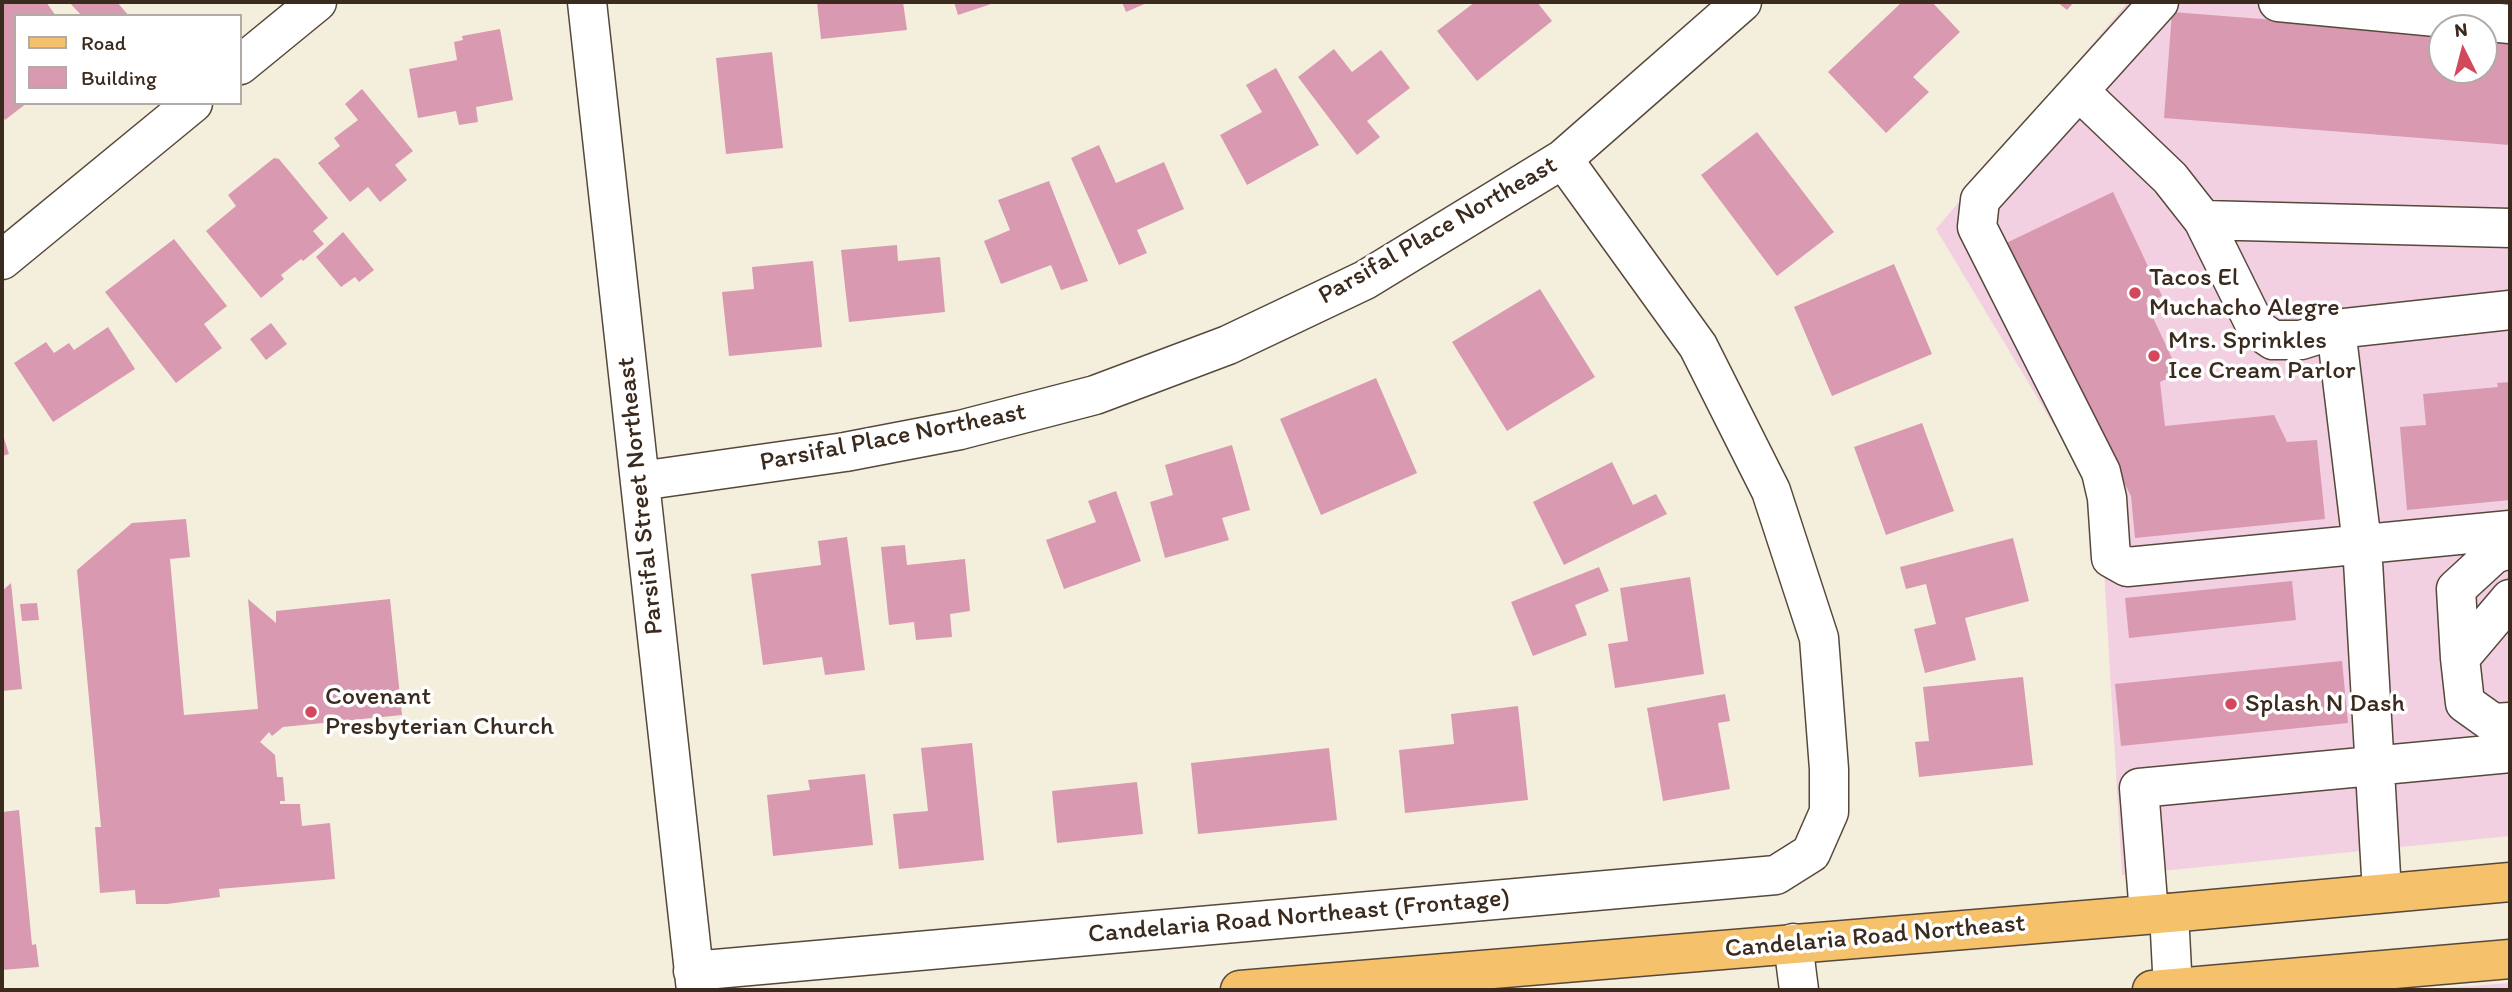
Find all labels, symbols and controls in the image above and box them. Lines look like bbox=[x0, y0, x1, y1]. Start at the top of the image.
legend bbox=[14, 14, 242, 105]
north arrow bbox=[2428, 14, 2498, 84]
text: N bbox=[2453, 18, 2469, 42]
text: Road bbox=[81, 30, 126, 55]
text: Building bbox=[81, 65, 157, 90]
street label: Parsifal Place Northeast bbox=[1313, 150, 1563, 312]
place label: Tacos El Muchacho Alegre bbox=[2149, 262, 2340, 324]
marker: Tacos El Muchacho Alegre bbox=[2127, 285, 2143, 301]
place label: Mrs. Sprinkles Ice Cream Parlor bbox=[2168, 325, 2356, 386]
marker: Mrs. Sprinkles Ice Cream Parlor bbox=[2146, 348, 2162, 364]
street label: Parsifal Street Northeast bbox=[611, 356, 671, 636]
street label: Parsifal Place Northeast bbox=[757, 397, 1029, 479]
place label: Covenant Presbyterian Church bbox=[325, 681, 554, 742]
place label: Splash N Dash bbox=[2245, 688, 2405, 720]
marker: Splash N Dash bbox=[2223, 696, 2239, 712]
marker: Covenant Presbyterian Church bbox=[303, 704, 319, 720]
street label: Candelaria Road Northeast (Frontage) bbox=[1087, 883, 1511, 951]
street label: Candelaria Road Northeast bbox=[1724, 908, 2026, 966]

